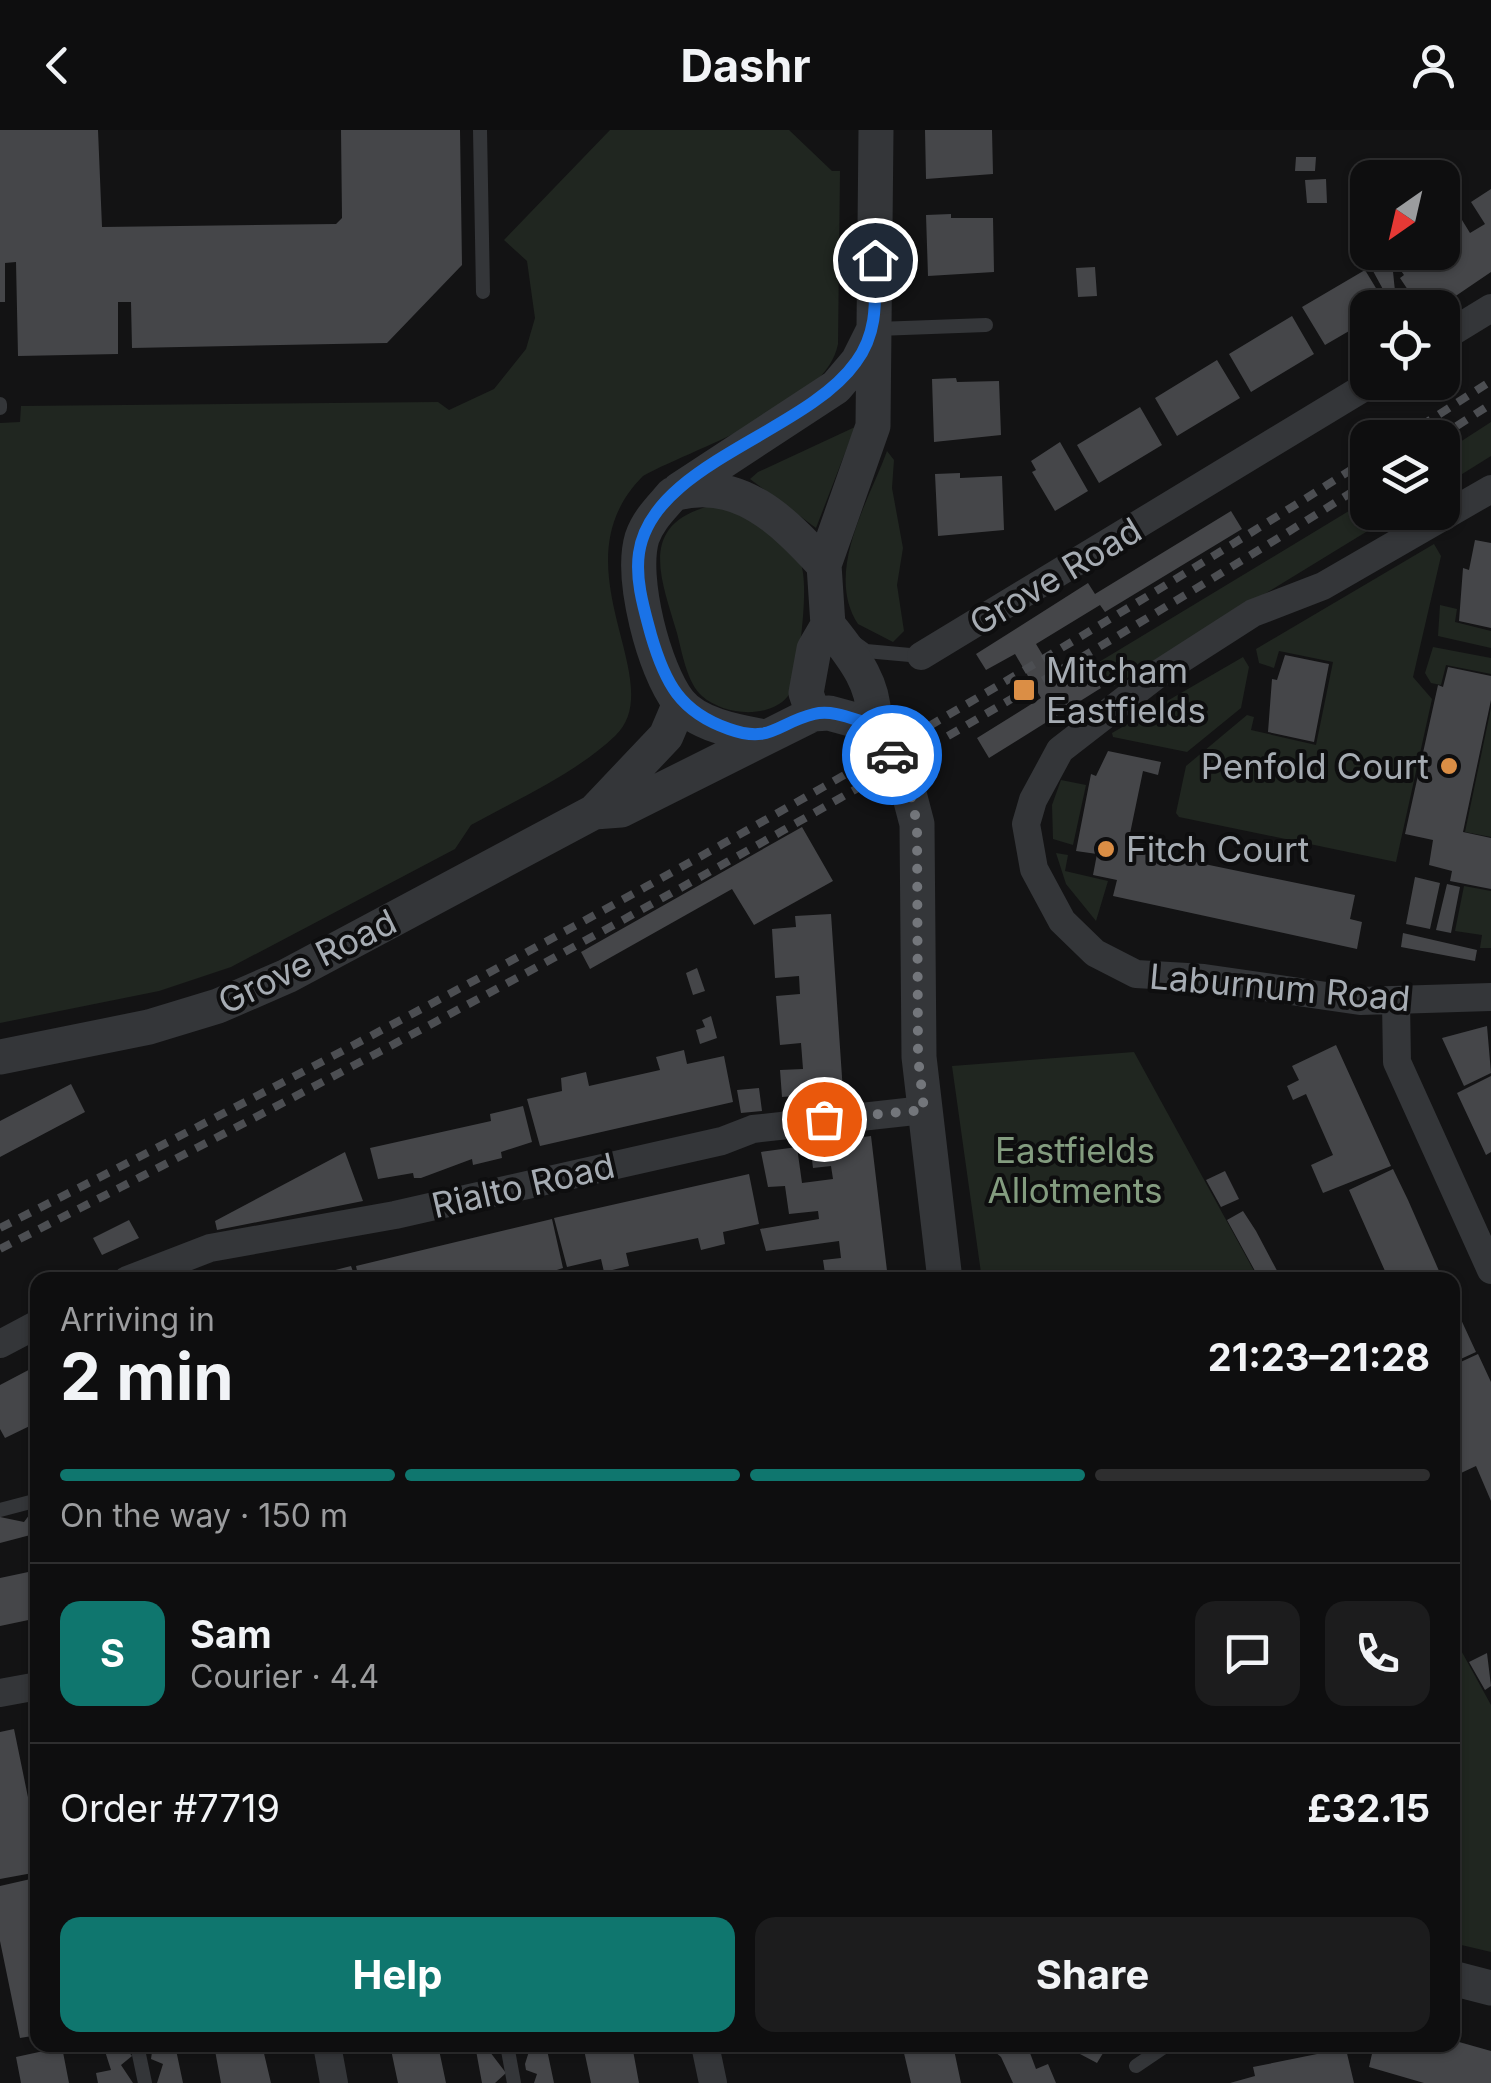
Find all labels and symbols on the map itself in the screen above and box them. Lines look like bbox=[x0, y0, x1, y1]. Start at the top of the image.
north arrow bbox=[1350, 160, 1460, 270]
pin bbox=[833, 218, 918, 303]
street label: Grove Road bbox=[962, 508, 1148, 644]
place label: Mitcham Eastfields bbox=[1046, 649, 1206, 731]
marker: Mitcham Eastfields bbox=[1011, 677, 1037, 703]
courier bbox=[842, 705, 942, 805]
place label: Penfold Court bbox=[1201, 745, 1429, 787]
marker: Penfold Court bbox=[1438, 755, 1460, 777]
place label: Fitch Court bbox=[1126, 828, 1309, 870]
marker: Fitch Court bbox=[1095, 838, 1117, 860]
street label: Grove Road bbox=[211, 900, 403, 1022]
street label: Laburnum Road bbox=[1148, 955, 1412, 1019]
pin bbox=[782, 1077, 867, 1162]
park label: Eastfields Allotments bbox=[988, 1129, 1162, 1211]
street label: Rialto Road bbox=[428, 1144, 618, 1226]

